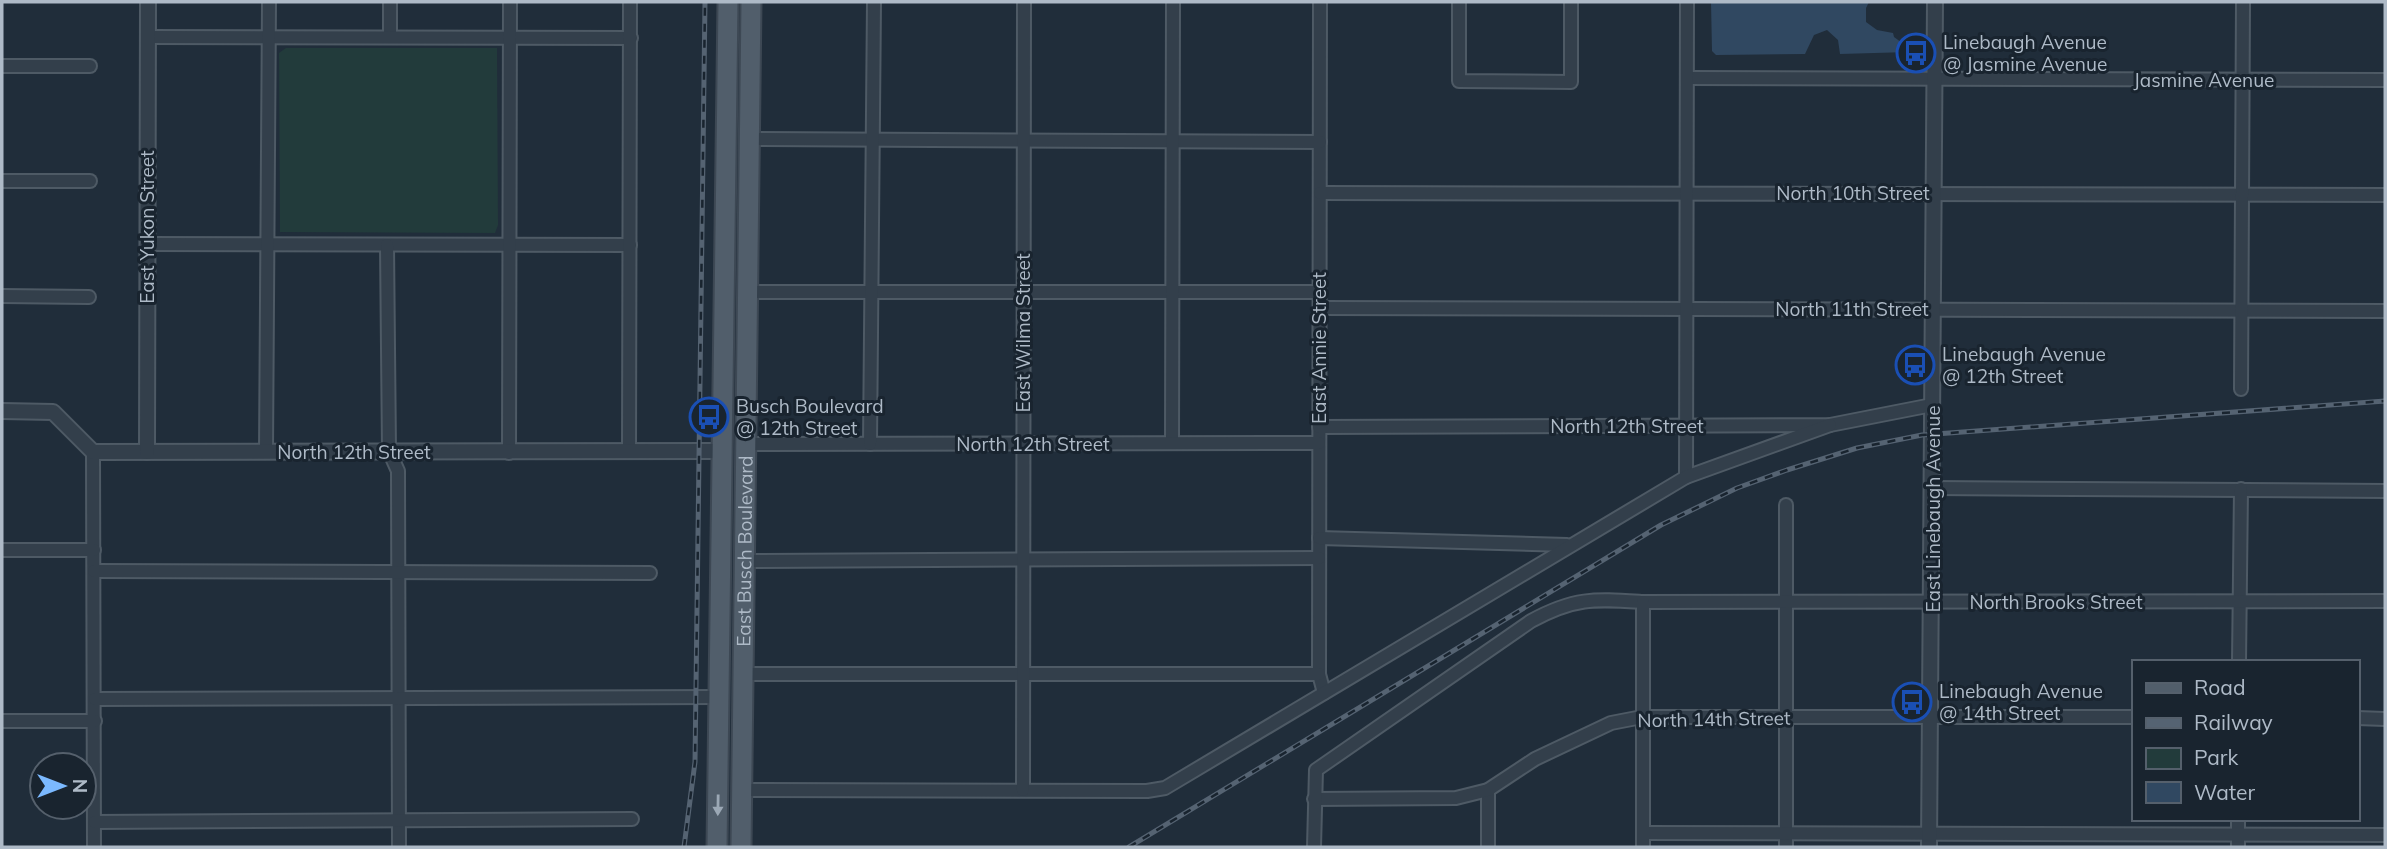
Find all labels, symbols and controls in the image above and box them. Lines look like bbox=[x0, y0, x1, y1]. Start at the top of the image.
place label: Linebaugh Avenue @ Jasmine Avenue bbox=[1943, 30, 2107, 76]
bus stop icon: Linebaugh Avenue @ Jasmine Avenue bbox=[1895, 32, 1937, 74]
street label: Jasmine Avenue bbox=[2134, 68, 2274, 92]
street label: East Yukon Street bbox=[135, 150, 159, 304]
street label: North 10th Street bbox=[1776, 181, 1930, 205]
street label: East Wilma Street bbox=[1011, 253, 1035, 413]
street label: East Annie Street bbox=[1307, 272, 1331, 424]
street label: North 11th Street bbox=[1775, 297, 1929, 321]
place label: Linebaugh Avenue @ 12th Street bbox=[1942, 342, 2106, 388]
bus stop icon: Linebaugh Avenue @ 12th Street bbox=[1894, 344, 1936, 386]
place label: Busch Boulevard @ 12th Street bbox=[736, 394, 884, 440]
bus stop icon: Busch Boulevard @ 12th Street bbox=[688, 396, 730, 438]
street label: East Linebaugh Avenue bbox=[1921, 405, 1945, 613]
street label: North 12th Street bbox=[1550, 414, 1704, 438]
street label: North 12th Street bbox=[956, 432, 1110, 456]
street label: North 12th Street bbox=[277, 440, 431, 464]
street label: East Busch Boulevard bbox=[731, 455, 758, 647]
street label: North Brooks Street bbox=[1969, 590, 2143, 614]
legend bbox=[2132, 660, 2359, 821]
text: Road bbox=[2194, 674, 2245, 700]
place label: Linebaugh Avenue @ 14th Street bbox=[1939, 679, 2103, 725]
bus stop icon: Linebaugh Avenue @ 14th Street bbox=[1891, 681, 1933, 723]
street label: North 14th Street bbox=[1637, 706, 1791, 732]
text: Railway bbox=[2194, 709, 2273, 735]
text: Park bbox=[2194, 744, 2238, 770]
north arrow bbox=[28, 751, 98, 821]
text: N bbox=[68, 779, 92, 793]
text: Water bbox=[2194, 779, 2255, 805]
one-way arrow bbox=[712, 794, 724, 816]

